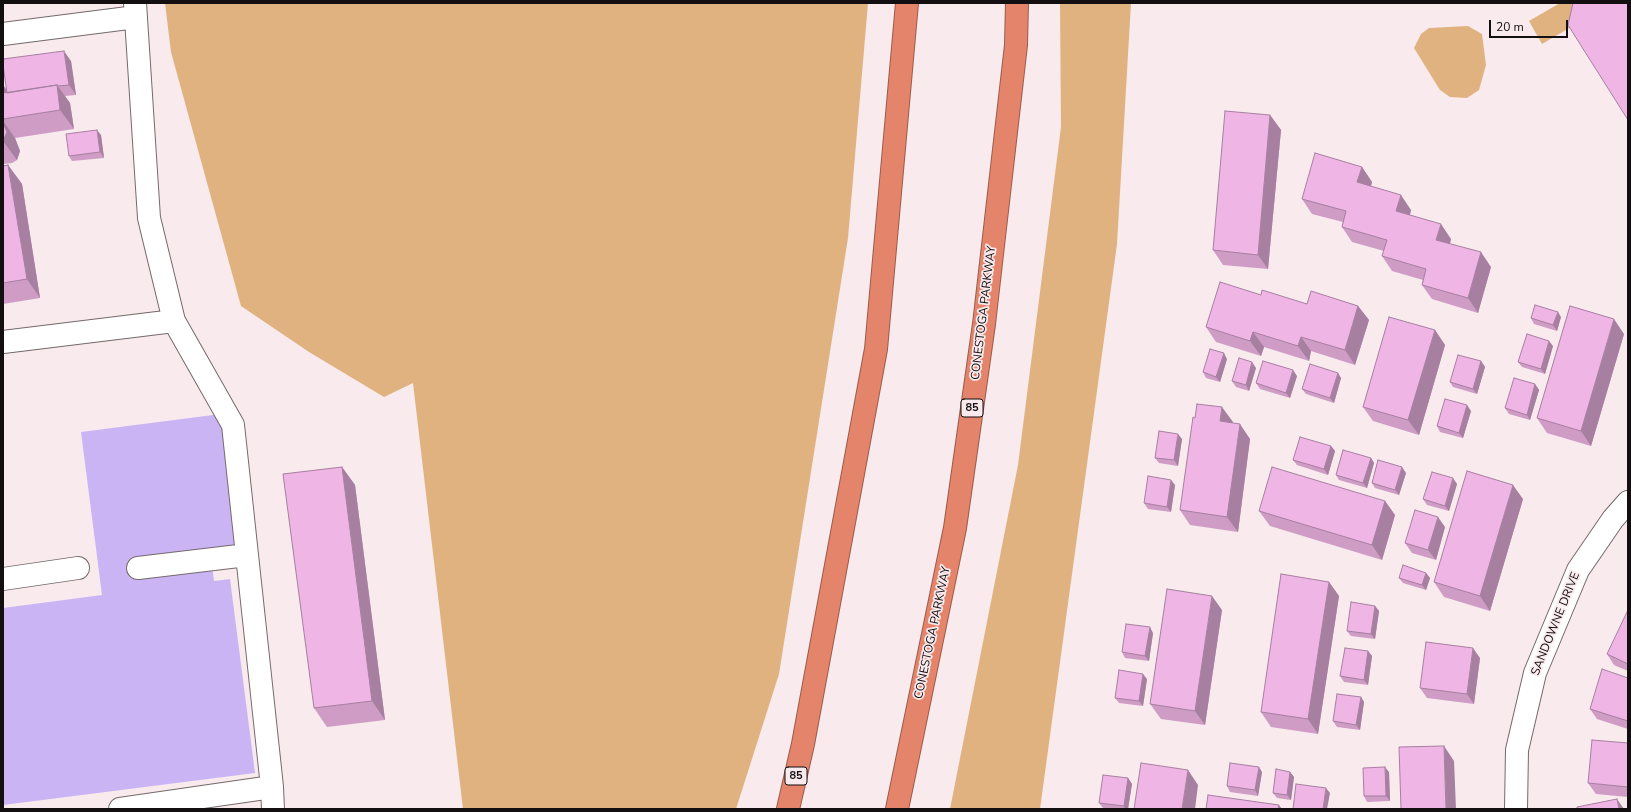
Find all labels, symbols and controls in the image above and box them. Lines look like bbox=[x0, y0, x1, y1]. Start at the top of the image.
scale bar bbox=[1491, 12, 1570, 38]
text: 20 m bbox=[1496, 19, 1524, 35]
street label: CONESTOGA PARKWAY bbox=[969, 245, 999, 381]
road number: 85 bbox=[961, 399, 983, 417]
street label: CONESTOGA PARKWAY bbox=[912, 566, 954, 700]
street label: SANDOWNE DRIVE bbox=[1529, 570, 1583, 678]
road number: 85 bbox=[785, 767, 807, 785]

